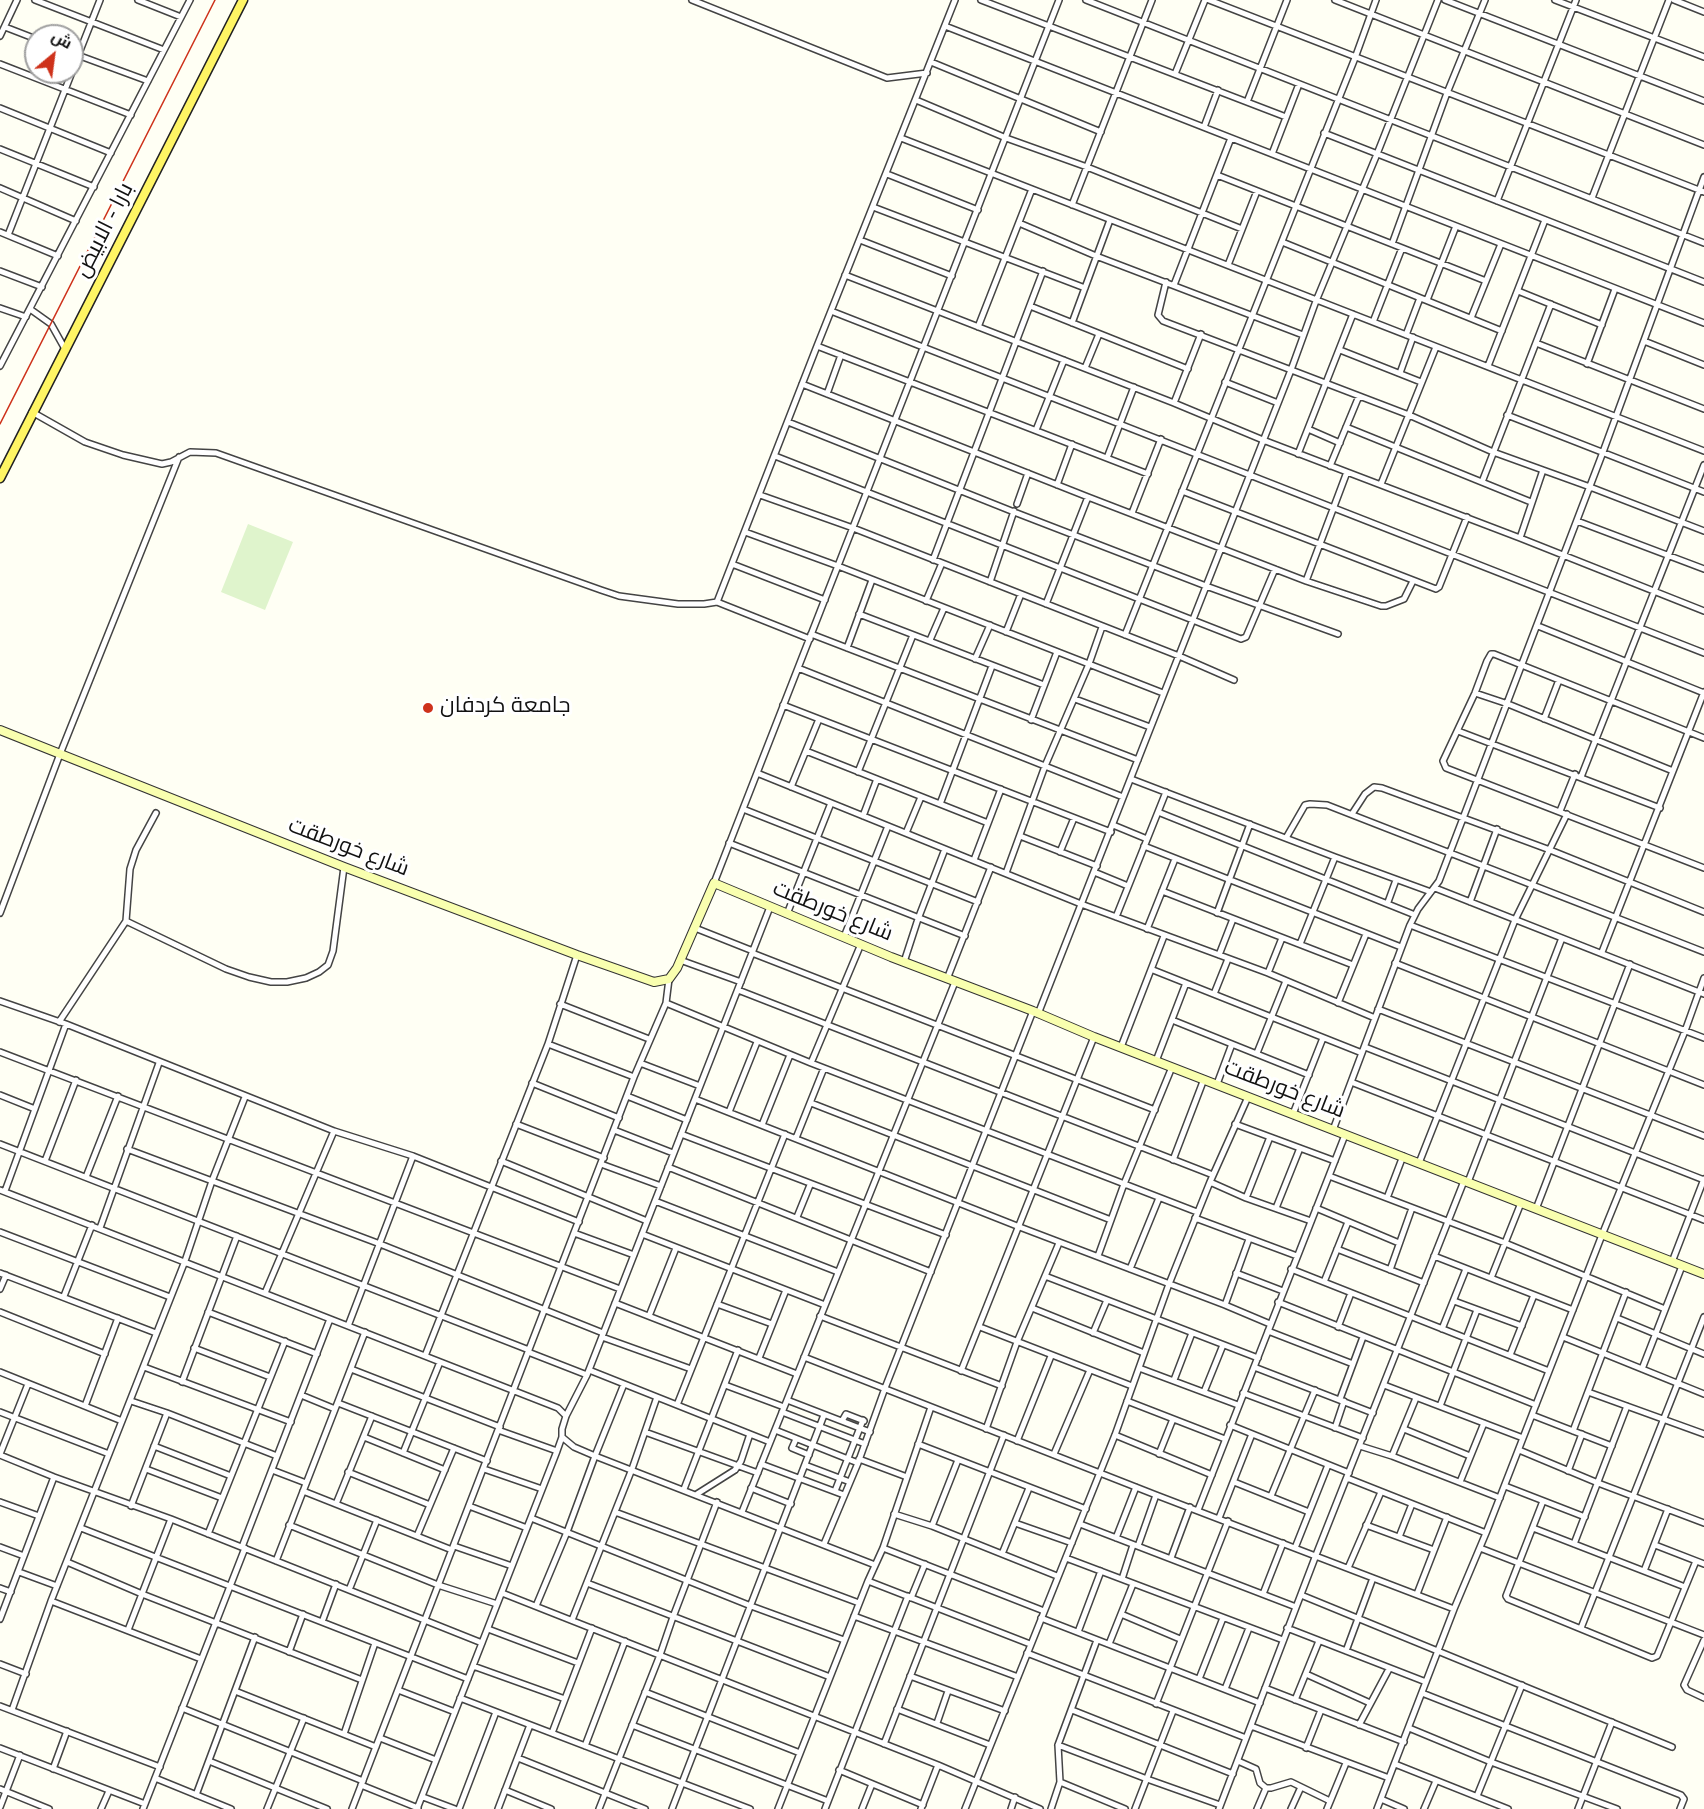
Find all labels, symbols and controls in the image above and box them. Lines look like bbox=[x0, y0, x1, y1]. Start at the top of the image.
north arrow bbox=[24, 24, 84, 84]
text: ش bbox=[47, 25, 77, 55]
street label: بارا - الابيض bbox=[71, 179, 141, 283]
place label: جامعة كردفان bbox=[440, 695, 571, 721]
marker: جامعة كردفان bbox=[421, 701, 435, 715]
street label: شارع خورطقت bbox=[284, 814, 412, 884]
street label: شارع خورطقت bbox=[768, 877, 896, 949]
street label: شارع خورطقت bbox=[1220, 1056, 1348, 1126]

